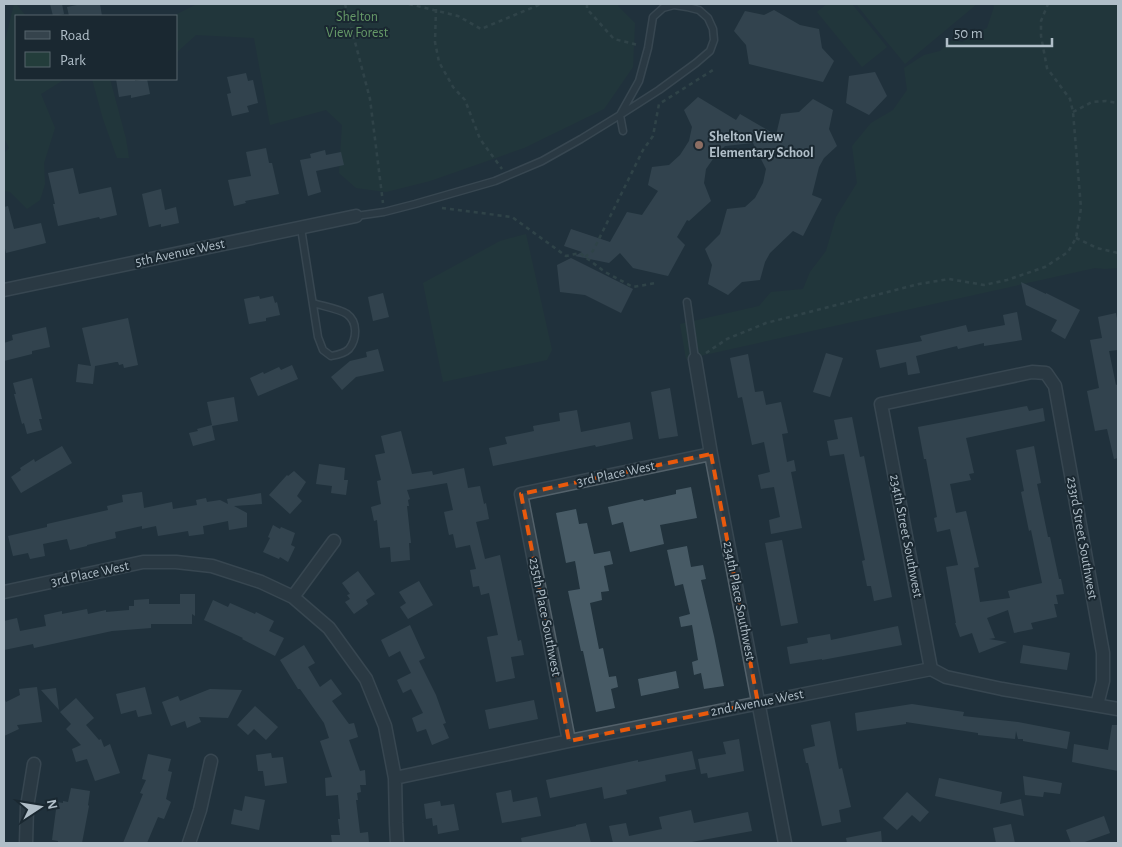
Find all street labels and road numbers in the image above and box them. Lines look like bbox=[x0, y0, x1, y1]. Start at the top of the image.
street label: 5th Avenue West bbox=[134, 237, 226, 269]
street label: 3rd Place West bbox=[576, 459, 657, 489]
street label: 234th Street Southwest bbox=[887, 473, 925, 599]
street label: 233rd Street Southwest bbox=[1064, 476, 1100, 601]
street label: 234th Place Southwest bbox=[721, 540, 758, 662]
street label: 235th Place Southwest bbox=[527, 556, 563, 678]
street label: 3rd Place West bbox=[50, 559, 131, 589]
street label: 2nd Avenue West bbox=[709, 687, 805, 719]

